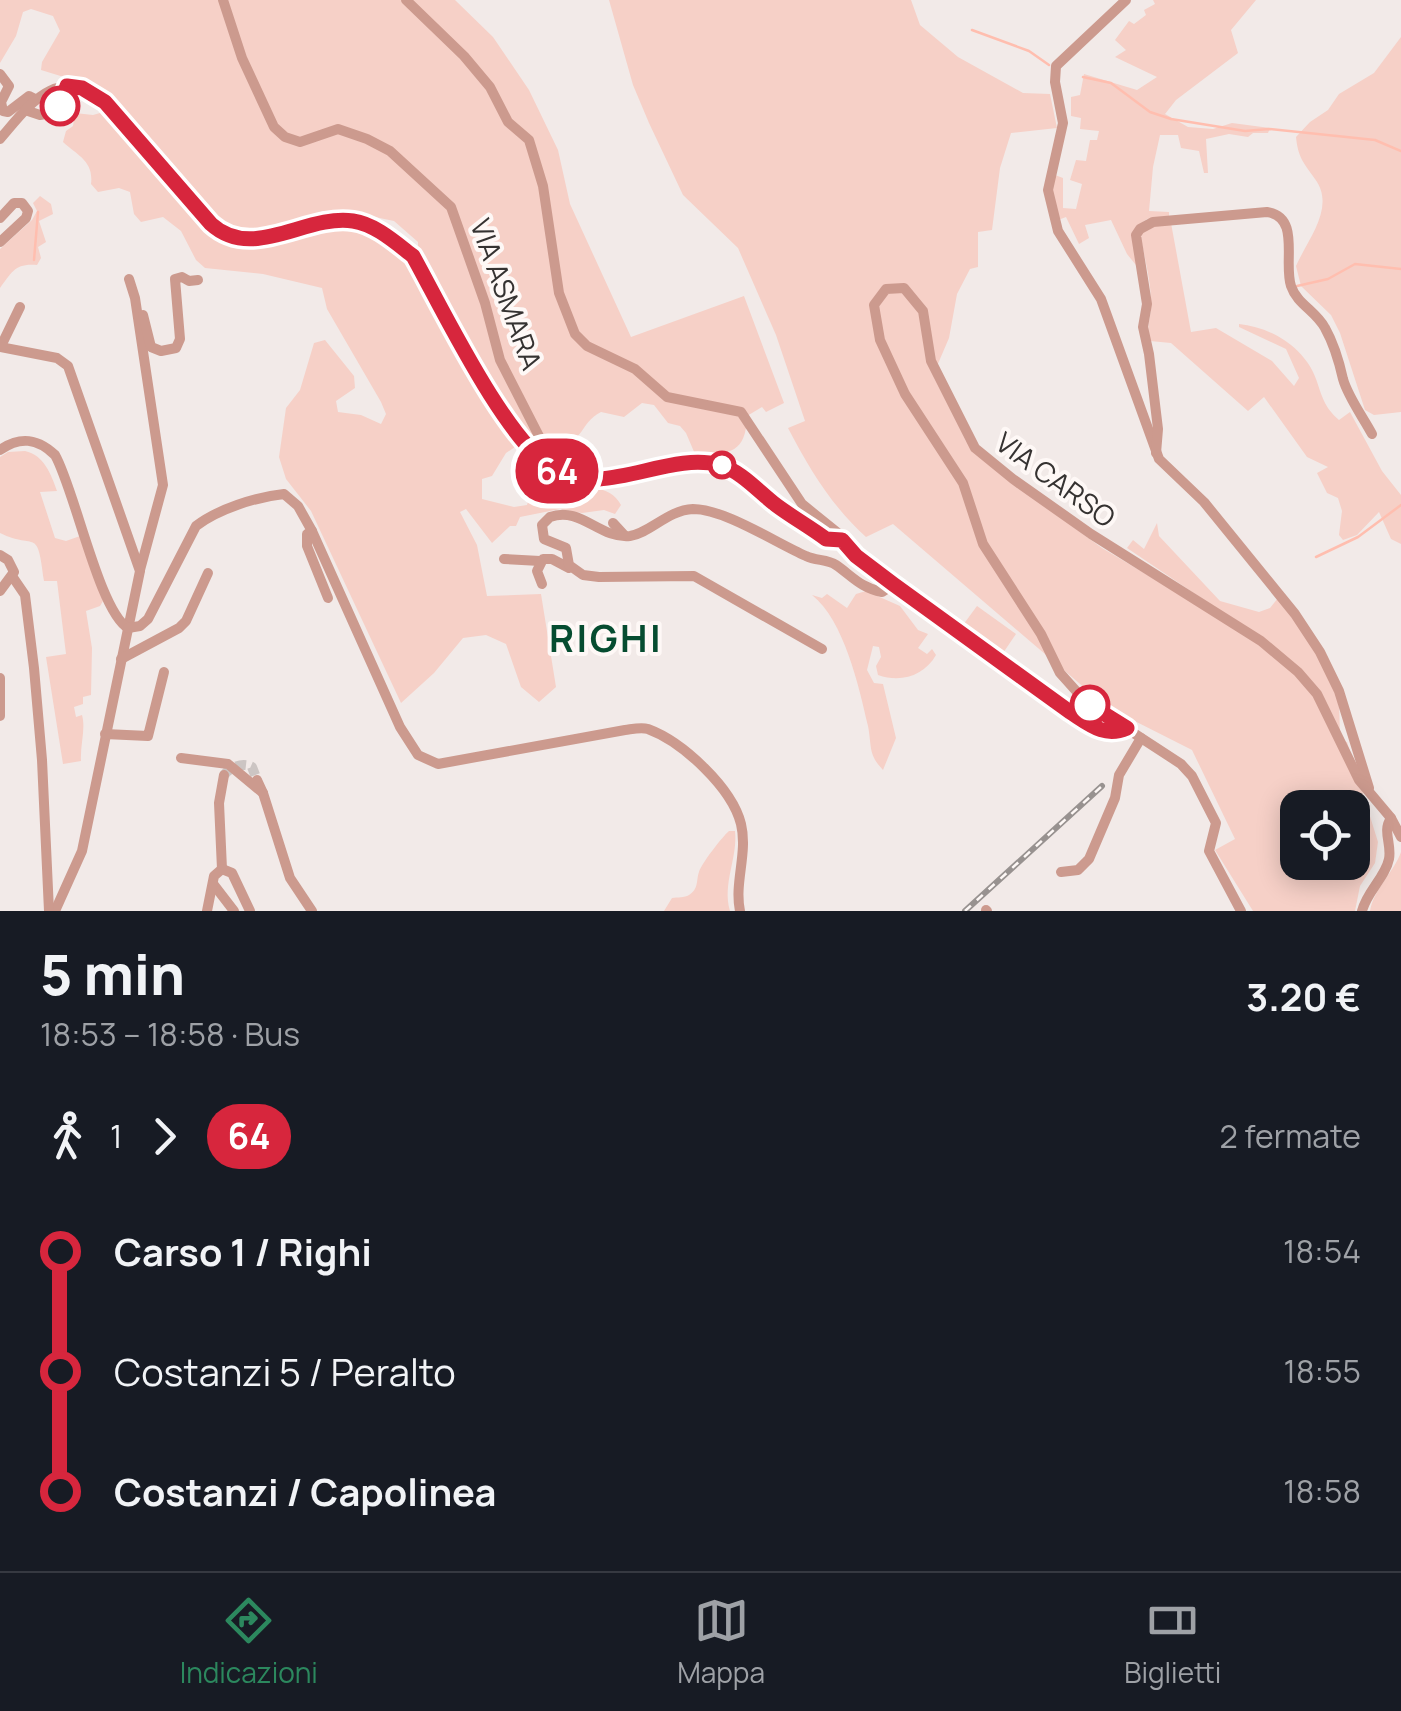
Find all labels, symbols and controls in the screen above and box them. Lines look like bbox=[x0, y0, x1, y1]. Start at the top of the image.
unlabelled marker bbox=[41, 87, 79, 125]
street label: VIA ASMARA bbox=[462, 213, 552, 375]
street label: VIA CARSO bbox=[989, 423, 1123, 535]
line badge: 64 bbox=[512, 438, 602, 504]
text: 64 bbox=[535, 447, 579, 495]
unlabelled marker bbox=[709, 452, 735, 478]
district label: RIGHI bbox=[549, 611, 663, 663]
unlabelled marker bbox=[1071, 686, 1109, 724]
map controls bbox=[1280, 790, 1370, 880]
button: locate bbox=[1280, 790, 1370, 880]
text: 5 min bbox=[40, 936, 185, 1012]
text: 3.20 € bbox=[1246, 970, 1361, 1022]
text: 18:53 – 18:58 · Bus bbox=[40, 1012, 300, 1056]
icon: walk bbox=[40, 1109, 95, 1164]
icon: forward bbox=[137, 1109, 192, 1164]
text: 64 bbox=[227, 1112, 271, 1160]
text: 1 bbox=[110, 1114, 122, 1158]
text: 2 fermate bbox=[1220, 1114, 1361, 1158]
text: Carso 1 / Righi bbox=[114, 1225, 372, 1277]
text: 18:54 bbox=[1283, 1229, 1361, 1273]
text: Costanzi 5 / Peralto bbox=[114, 1345, 456, 1397]
text: 18:55 bbox=[1283, 1349, 1361, 1393]
text: Costanzi / Capolinea bbox=[114, 1465, 496, 1517]
text: 18:58 bbox=[1283, 1469, 1361, 1513]
tab: Indicazioni bbox=[180, 1593, 318, 1691]
tab: Mappa bbox=[677, 1593, 765, 1691]
tab: Biglietti bbox=[1124, 1593, 1221, 1691]

